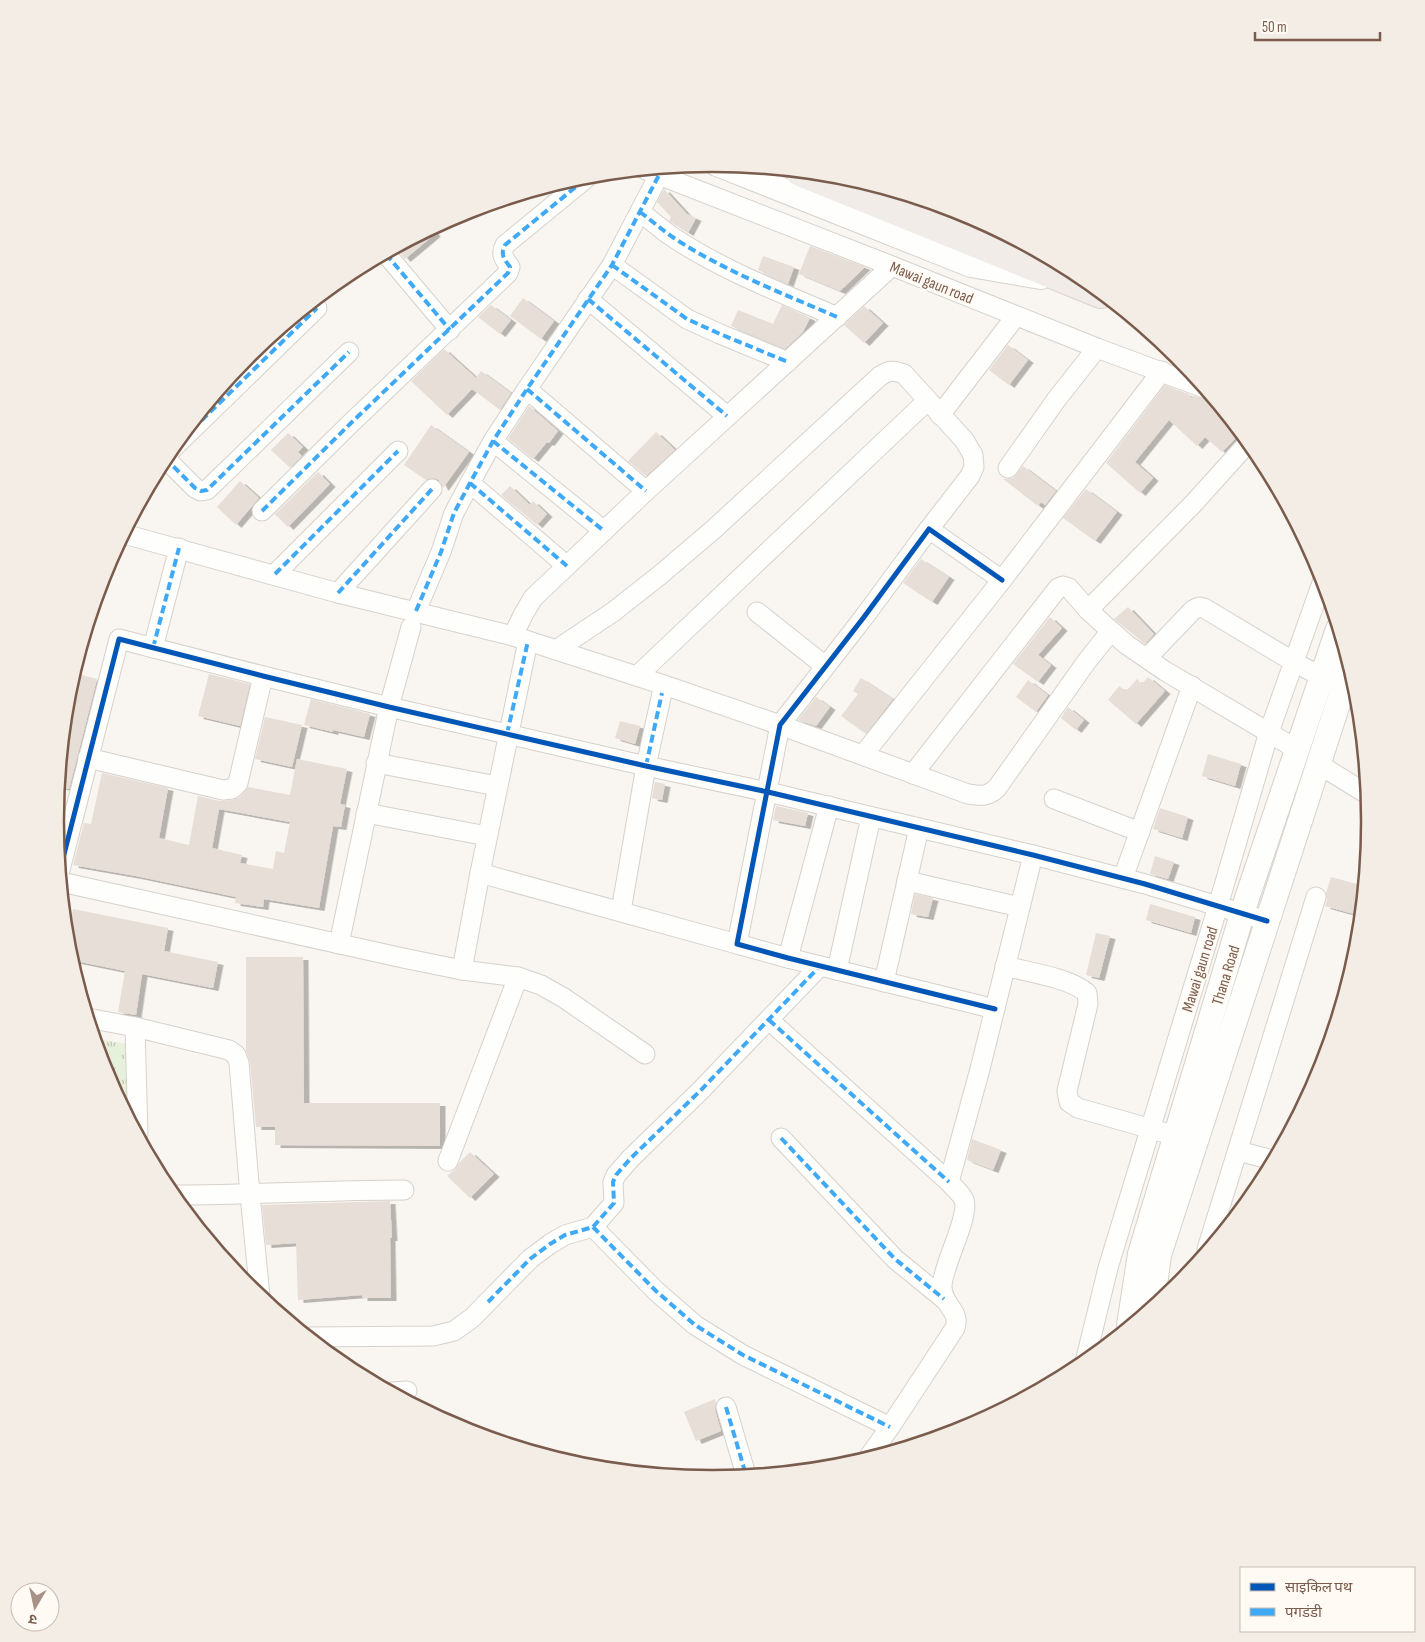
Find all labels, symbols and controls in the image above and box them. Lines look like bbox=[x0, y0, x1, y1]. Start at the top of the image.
scale bar bbox=[1255, 10, 1380, 42]
text: 50 m bbox=[1262, 18, 1287, 37]
street label: Mawai gaun road bbox=[887, 258, 976, 309]
street label: Mawai gaun road bbox=[1178, 924, 1222, 1014]
street label: Thana Road bbox=[1208, 943, 1245, 1008]
legend bbox=[1240, 1567, 1415, 1632]
text: साइकिल पथ bbox=[1285, 1578, 1353, 1597]
north arrow bbox=[10, 1582, 60, 1632]
text: पगडंडी bbox=[1285, 1603, 1323, 1622]
text: उ bbox=[27, 1610, 38, 1628]

